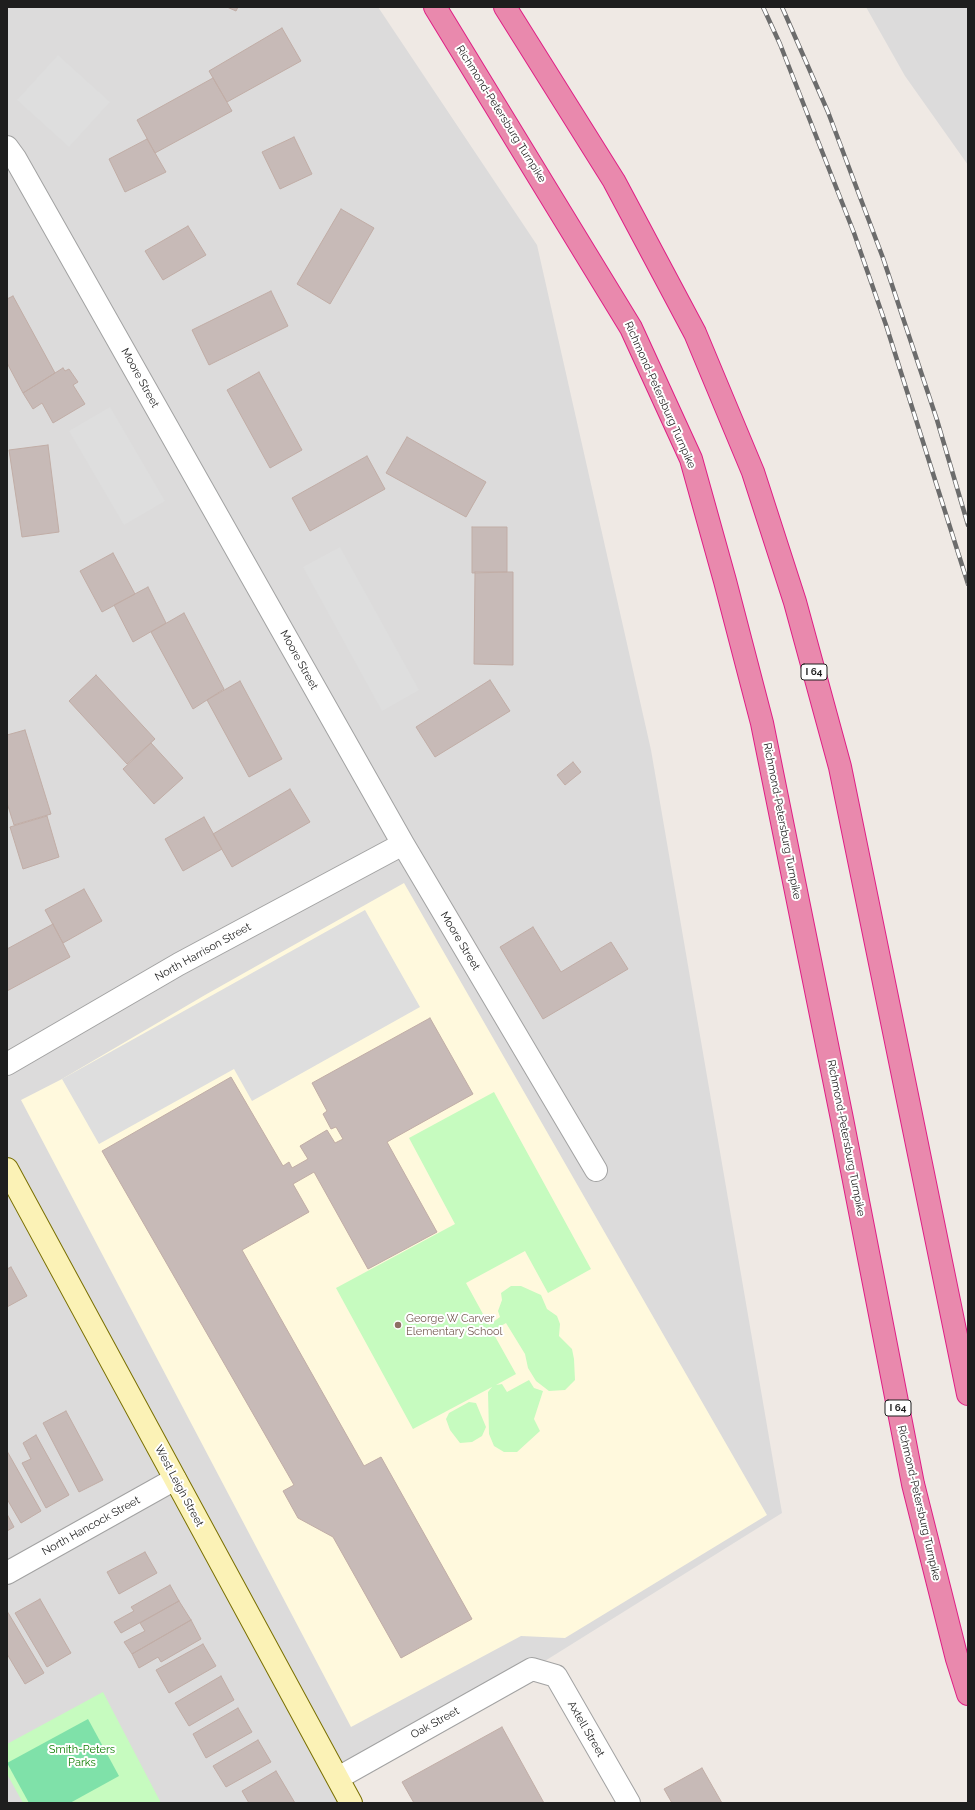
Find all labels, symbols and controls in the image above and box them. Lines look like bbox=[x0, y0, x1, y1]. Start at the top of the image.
street label: Richmond-Petersburg Turnpike bbox=[453, 43, 549, 185]
street label: Richmond-Petersburg Turnpike bbox=[622, 320, 698, 470]
street label: Moore Street bbox=[118, 346, 162, 410]
street label: Moore Street bbox=[277, 628, 321, 692]
road number: I 64 bbox=[801, 664, 827, 680]
street label: Richmond-Petersburg Turnpike bbox=[760, 742, 804, 900]
street label: Moore Street bbox=[437, 909, 483, 973]
street label: North Harrison Street bbox=[153, 920, 253, 984]
street label: Richmond-Petersburg Turnpike bbox=[824, 1059, 868, 1217]
place label: George W Carver Elementary School bbox=[406, 1312, 503, 1338]
marker: George W Carver Elementary School bbox=[393, 1320, 403, 1330]
road number: I 64 bbox=[885, 1400, 911, 1416]
street label: Richmond-Petersburg Turnpike bbox=[895, 1424, 943, 1582]
street label: West Leigh Street bbox=[152, 1443, 206, 1529]
street label: North Hancock Street bbox=[40, 1494, 142, 1558]
street label: Axtell Street bbox=[565, 1699, 607, 1759]
street label: Oak Street bbox=[408, 1704, 462, 1742]
park label: Smith-Peters Parks bbox=[49, 1743, 115, 1769]

